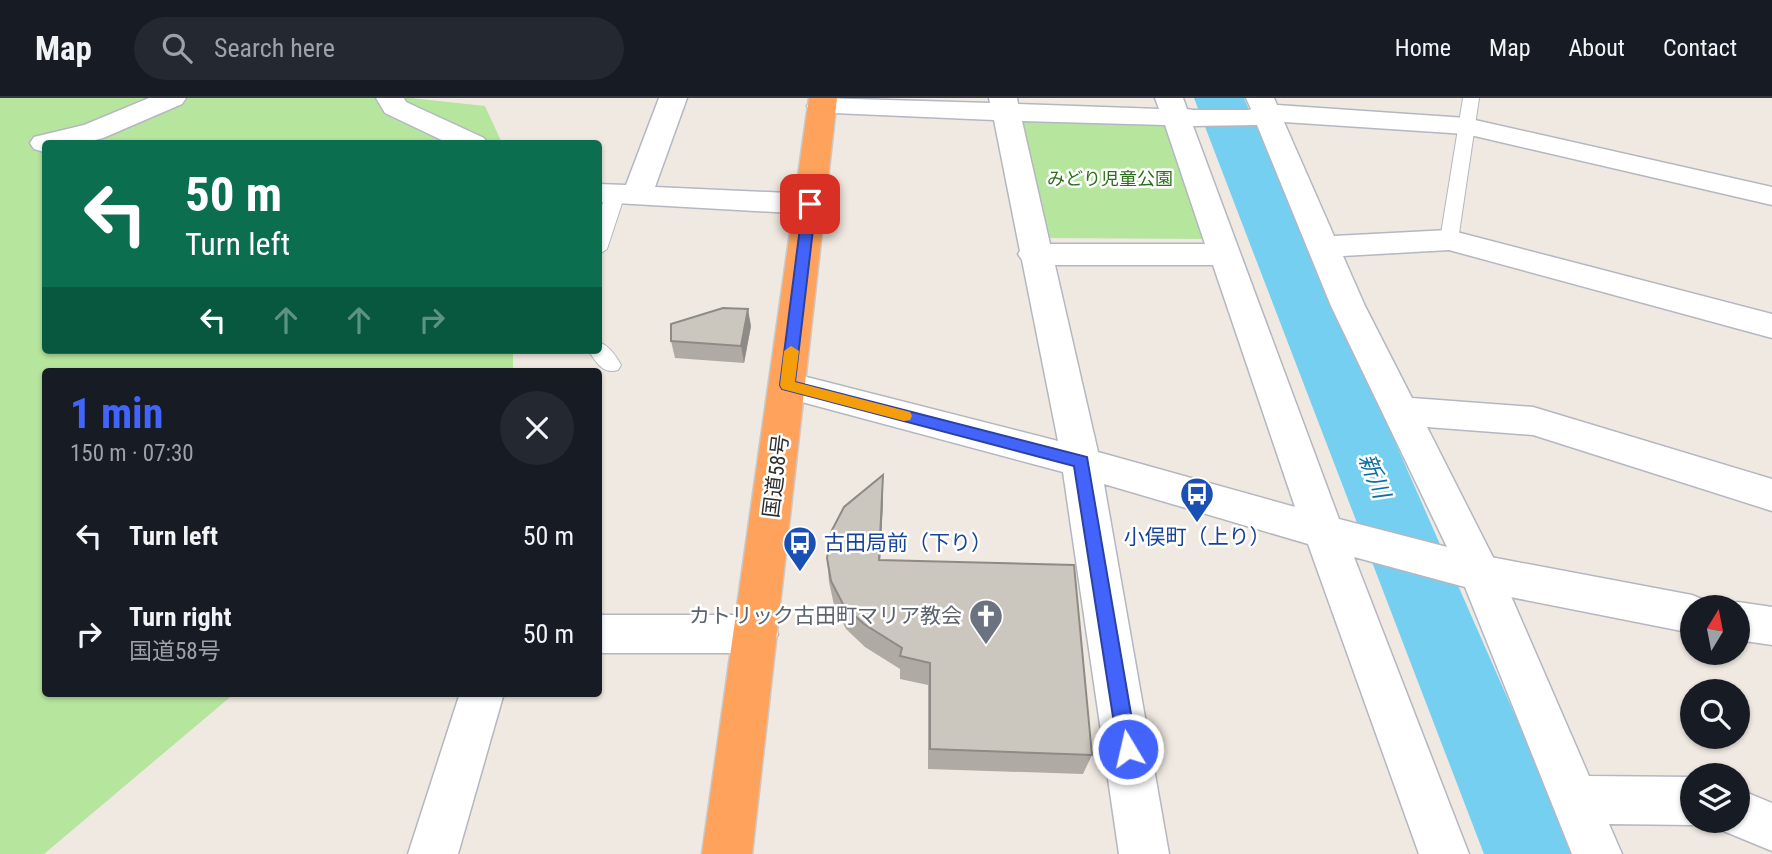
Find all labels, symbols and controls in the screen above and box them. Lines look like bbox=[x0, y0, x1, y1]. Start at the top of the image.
search box bbox=[134, 17, 624, 80]
text: Map bbox=[35, 29, 92, 68]
icon: search bbox=[158, 29, 196, 67]
text: Search here bbox=[214, 33, 335, 63]
text: Home bbox=[1395, 34, 1451, 62]
text: Map bbox=[1489, 34, 1531, 62]
text: About bbox=[1569, 34, 1625, 62]
text: Contact bbox=[1663, 34, 1737, 62]
text: 50 m bbox=[185, 166, 282, 223]
icon: left bbox=[70, 168, 161, 259]
park label: みどり児童公園 bbox=[1047, 168, 1173, 189]
pin bbox=[780, 174, 840, 234]
icon: arrive bbox=[791, 185, 829, 223]
text: Turn left bbox=[185, 225, 290, 263]
icon: left bbox=[194, 301, 232, 339]
icon: ahead bbox=[267, 301, 305, 339]
icon: ahead bbox=[340, 301, 378, 339]
icon: right bbox=[413, 301, 451, 339]
text: 1 min bbox=[70, 389, 163, 438]
button: close bbox=[500, 391, 574, 465]
street label: 国道58号 bbox=[759, 433, 793, 519]
text: 150 m · 07:30 bbox=[70, 440, 194, 467]
water label: 新川 bbox=[1353, 450, 1396, 505]
bus stop icon: 小俣町（上り） bbox=[1178, 475, 1216, 524]
icon: left bbox=[70, 517, 108, 555]
text: Turn left bbox=[129, 521, 218, 551]
text: 50 m bbox=[523, 521, 574, 551]
bus stop icon: 古田局前（下り） bbox=[781, 524, 819, 573]
place label: 小俣町（上り） bbox=[1124, 525, 1271, 549]
place label: 古田局前（下り） bbox=[824, 531, 992, 555]
north arrow bbox=[1680, 595, 1750, 665]
map controls bbox=[1680, 595, 1750, 833]
church icon: カトリック古田町マリア教会 bbox=[967, 597, 1005, 646]
text: Turn right bbox=[129, 602, 231, 632]
place label: カトリック古田町マリア教会 bbox=[689, 604, 962, 628]
icon: right bbox=[70, 615, 108, 653]
text: 50 m bbox=[523, 619, 574, 649]
text: 国道58号 bbox=[129, 638, 221, 665]
button: search bbox=[1680, 679, 1750, 749]
position arrow bbox=[1091, 712, 1165, 786]
button: layers bbox=[1680, 763, 1750, 833]

